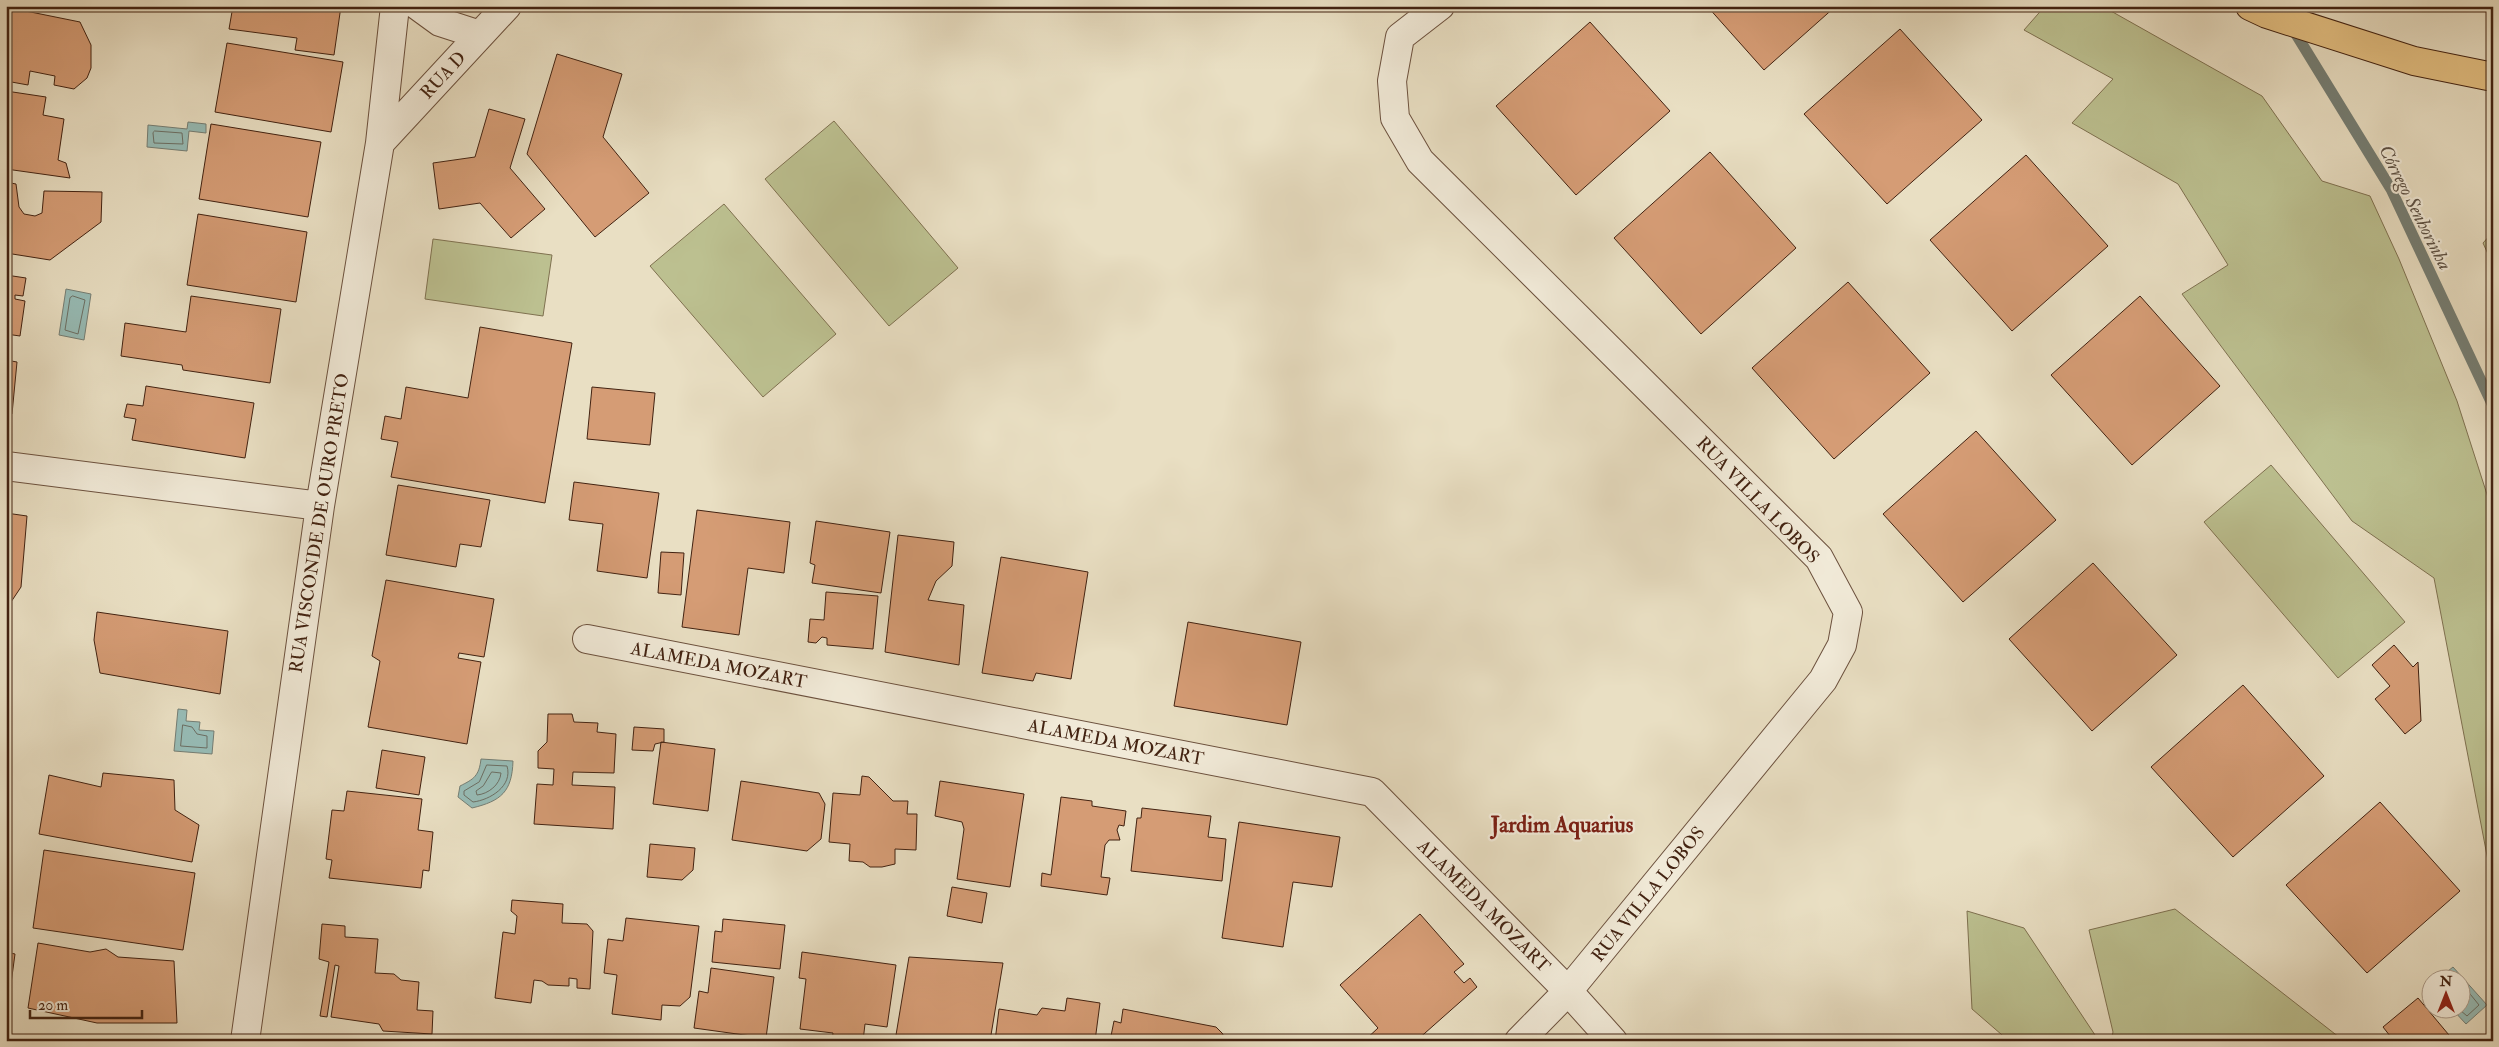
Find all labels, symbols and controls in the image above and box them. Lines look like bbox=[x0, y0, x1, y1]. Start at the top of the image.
street label: RUA D bbox=[416, 47, 471, 104]
water label: Córrego Senhorinha bbox=[2373, 141, 2457, 274]
street label: RUA VISCONDE DE OURO PRETO bbox=[284, 372, 355, 675]
street label: RUA VILLA LOBOS bbox=[1691, 432, 1824, 569]
street label: ALAMEDA MOZART bbox=[628, 637, 810, 694]
street label: ALAMEDA MOZART bbox=[1025, 714, 1207, 771]
district label: Jardim Aquarius bbox=[1490, 811, 1634, 840]
street label: RUA VILLA LOBOS bbox=[1587, 822, 1710, 967]
street label: ALAMEDA MOZART bbox=[1412, 834, 1555, 978]
north arrow bbox=[2422, 970, 2472, 1020]
text: N bbox=[2439, 973, 2453, 990]
scale bar bbox=[30, 987, 142, 1019]
text: 20 m bbox=[38, 996, 68, 1015]

